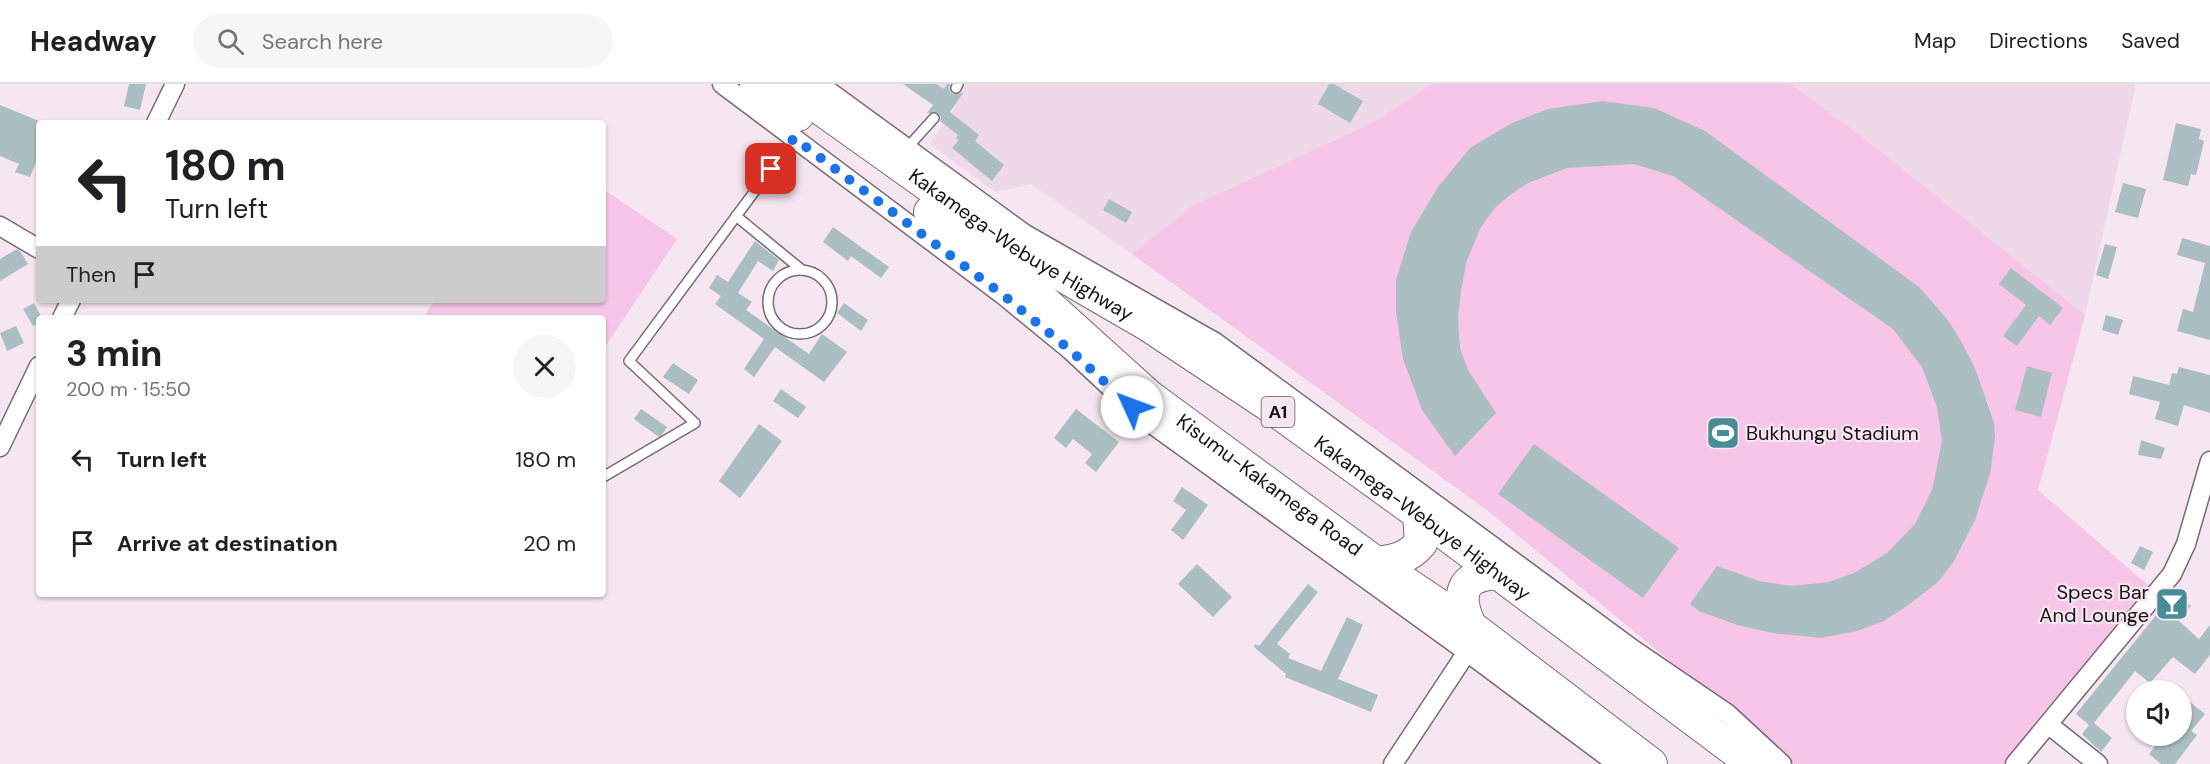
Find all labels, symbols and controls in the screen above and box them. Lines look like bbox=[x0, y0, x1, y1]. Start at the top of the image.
search box bbox=[193, 14, 613, 68]
text: Headway bbox=[30, 23, 157, 60]
icon: search bbox=[214, 25, 247, 58]
text: Search here bbox=[262, 27, 383, 56]
text: Map bbox=[1914, 27, 1956, 55]
text: Directions bbox=[1989, 27, 2088, 55]
text: Saved bbox=[2121, 27, 2180, 55]
text: 180 m bbox=[165, 138, 286, 193]
pin bbox=[745, 143, 796, 194]
icon: left bbox=[66, 144, 144, 222]
icon: arrive bbox=[754, 152, 787, 185]
street label: Kakamega-Webuye Highway bbox=[904, 163, 1138, 327]
text: Turn left bbox=[165, 191, 268, 226]
icon: arrive bbox=[128, 258, 161, 291]
text: Then bbox=[66, 260, 116, 289]
text: 3 min bbox=[66, 330, 162, 377]
button: close bbox=[513, 335, 576, 398]
position arrow bbox=[1100, 375, 1164, 439]
text: 200 m · 15:50 bbox=[66, 376, 191, 402]
road number: A1 bbox=[1262, 397, 1294, 427]
street label: Kisumu-Kakamega Road bbox=[1171, 408, 1368, 562]
sports icon: Bukhungu Stadium bbox=[1705, 415, 1741, 451]
place label: Bukhungu Stadium bbox=[1746, 420, 1919, 446]
street label: Kakamega-Webuye Highway bbox=[1309, 430, 1536, 606]
icon: left bbox=[66, 443, 99, 476]
text: Turn left bbox=[117, 445, 207, 474]
text: 180 m bbox=[515, 445, 576, 474]
icon: arrive bbox=[66, 527, 99, 560]
text: Arrive at destination bbox=[117, 529, 338, 558]
text: 20 m bbox=[523, 529, 576, 558]
place label: Specs Bar And Lounge bbox=[2039, 579, 2149, 628]
bar icon: Specs Bar And Lounge bbox=[2154, 586, 2190, 622]
map controls bbox=[2126, 680, 2192, 746]
button: sound bbox=[2126, 680, 2192, 746]

